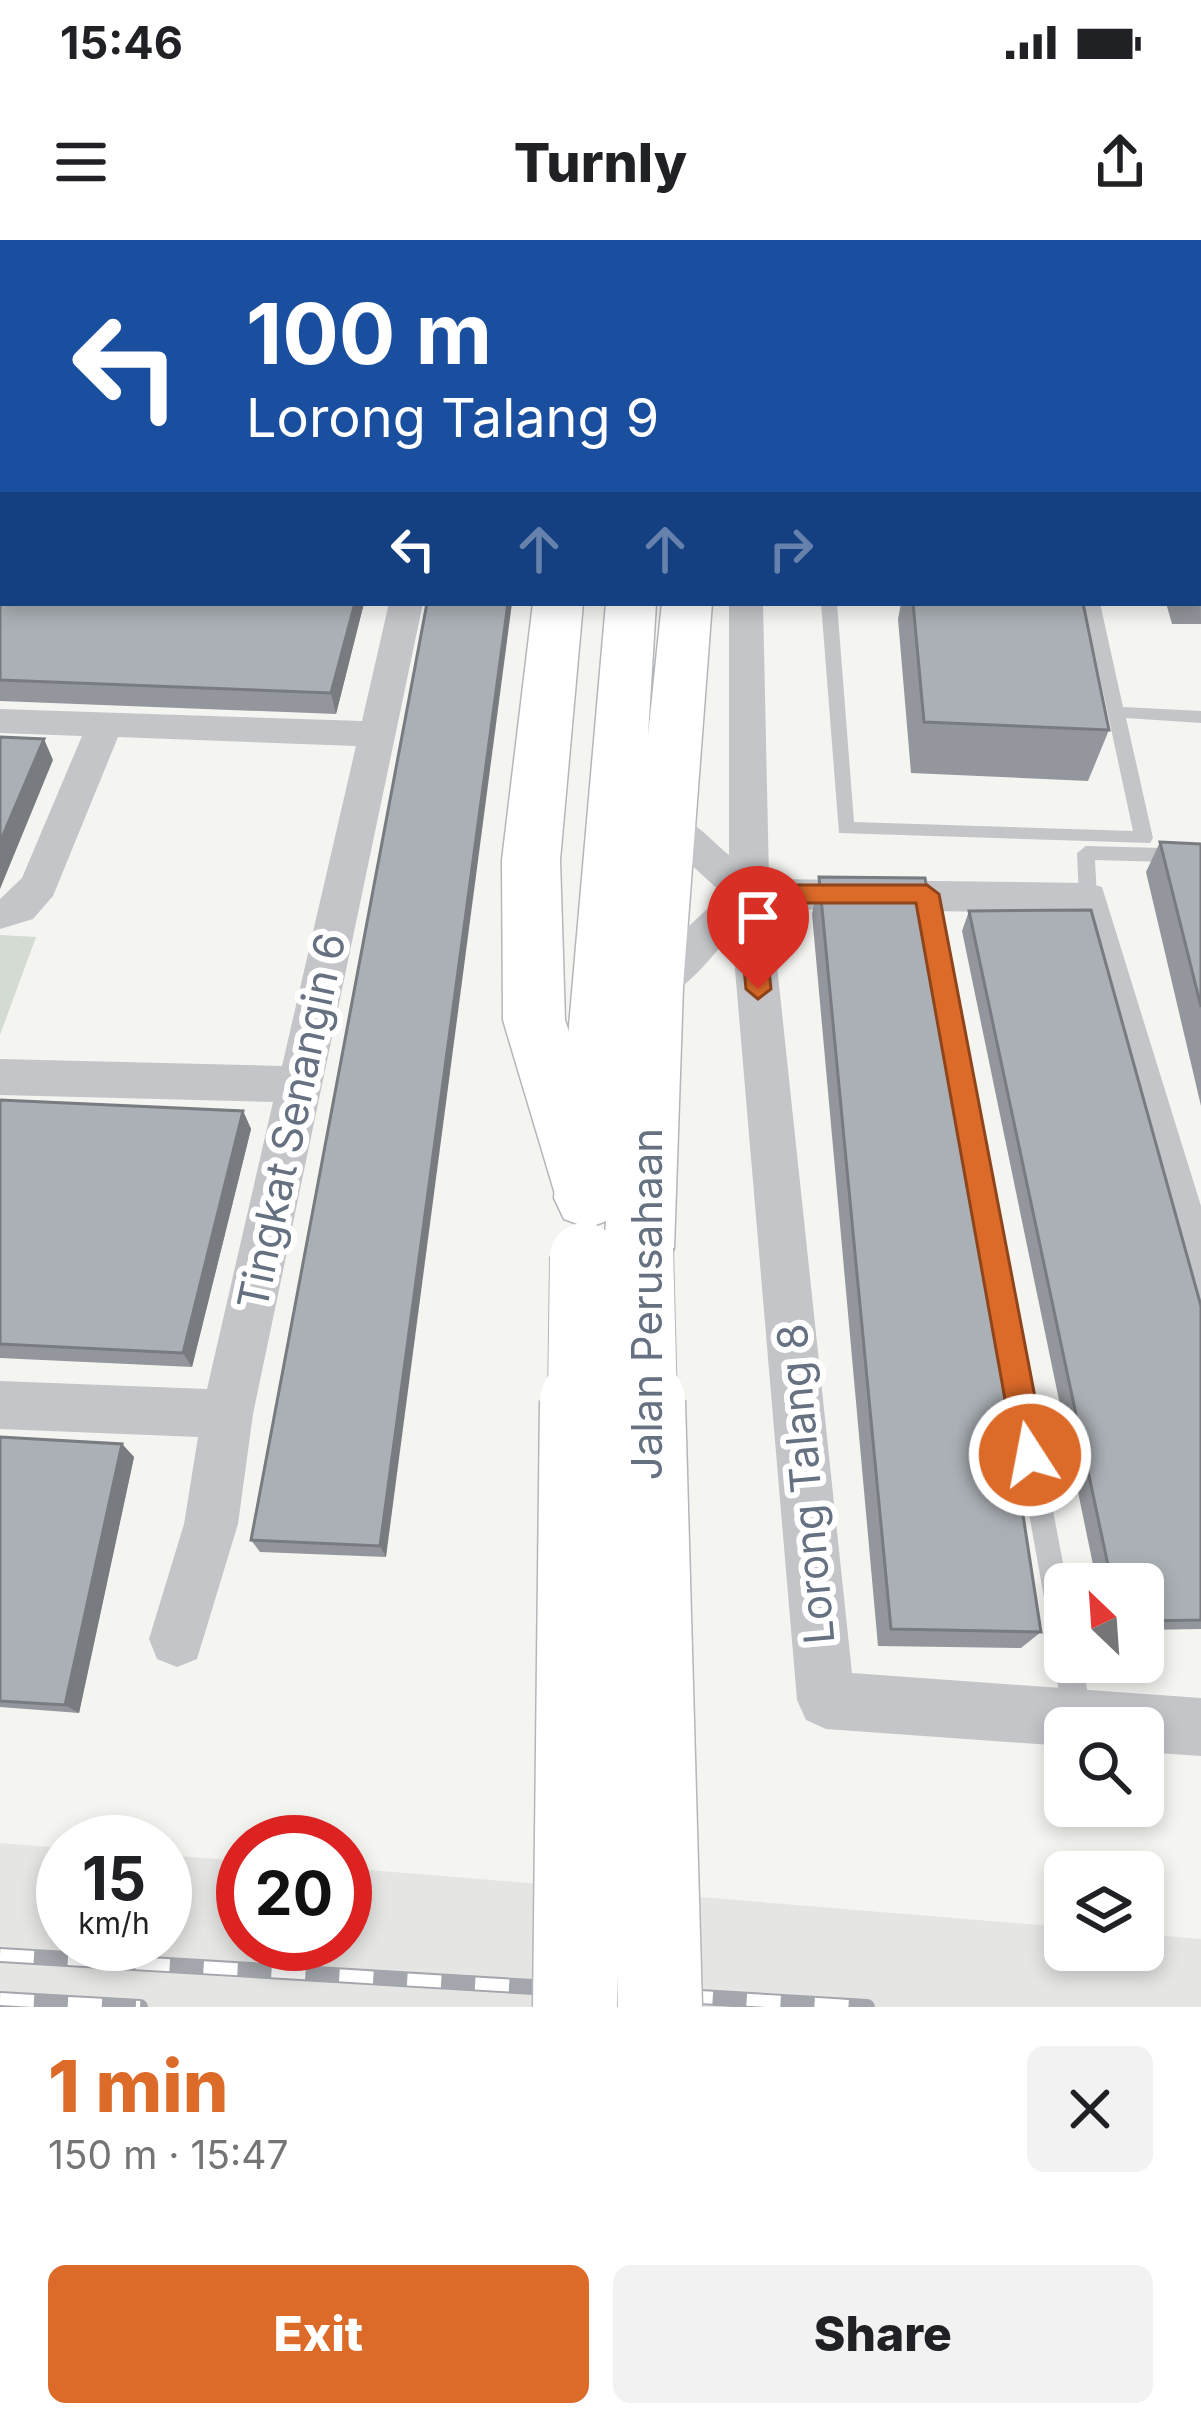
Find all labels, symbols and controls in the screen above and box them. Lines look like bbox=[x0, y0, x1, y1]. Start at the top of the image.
text: 15:46 bbox=[60, 15, 183, 70]
icon: menu bbox=[48, 129, 114, 195]
icon: share bbox=[1087, 129, 1153, 195]
text: Turnly bbox=[514, 130, 687, 195]
text: 100 m bbox=[246, 283, 492, 384]
icon: left bbox=[48, 288, 204, 444]
text: Lorong Talang 9 bbox=[246, 385, 659, 450]
icon: left bbox=[380, 516, 446, 582]
icon: ahead bbox=[506, 516, 572, 582]
icon: ahead bbox=[632, 516, 698, 582]
icon: right bbox=[758, 516, 824, 582]
pin bbox=[707, 866, 809, 989]
icon: arrive bbox=[725, 884, 791, 950]
street label: Tingkat Senangin 6 bbox=[226, 928, 356, 1314]
street label: Jalan Perusahaan bbox=[621, 1128, 672, 1480]
street label: Lorong Talang 8 bbox=[766, 1322, 844, 1646]
position arrow bbox=[967, 1392, 1093, 1518]
north arrow bbox=[1044, 1563, 1164, 1683]
map controls bbox=[1044, 1563, 1164, 1971]
button: search bbox=[1044, 1707, 1164, 1827]
speed limit sign: 20 bbox=[216, 1815, 372, 1971]
text: 15 bbox=[82, 1842, 146, 1914]
button: layers bbox=[1044, 1851, 1164, 1971]
text: km/h bbox=[78, 1905, 150, 1941]
text: 1 min bbox=[48, 2042, 228, 2129]
button: close bbox=[1027, 2046, 1153, 2172]
text: 150 m · 15:47 bbox=[48, 2131, 289, 2178]
button: Exit bbox=[48, 2265, 589, 2403]
button: Share bbox=[613, 2265, 1153, 2403]

